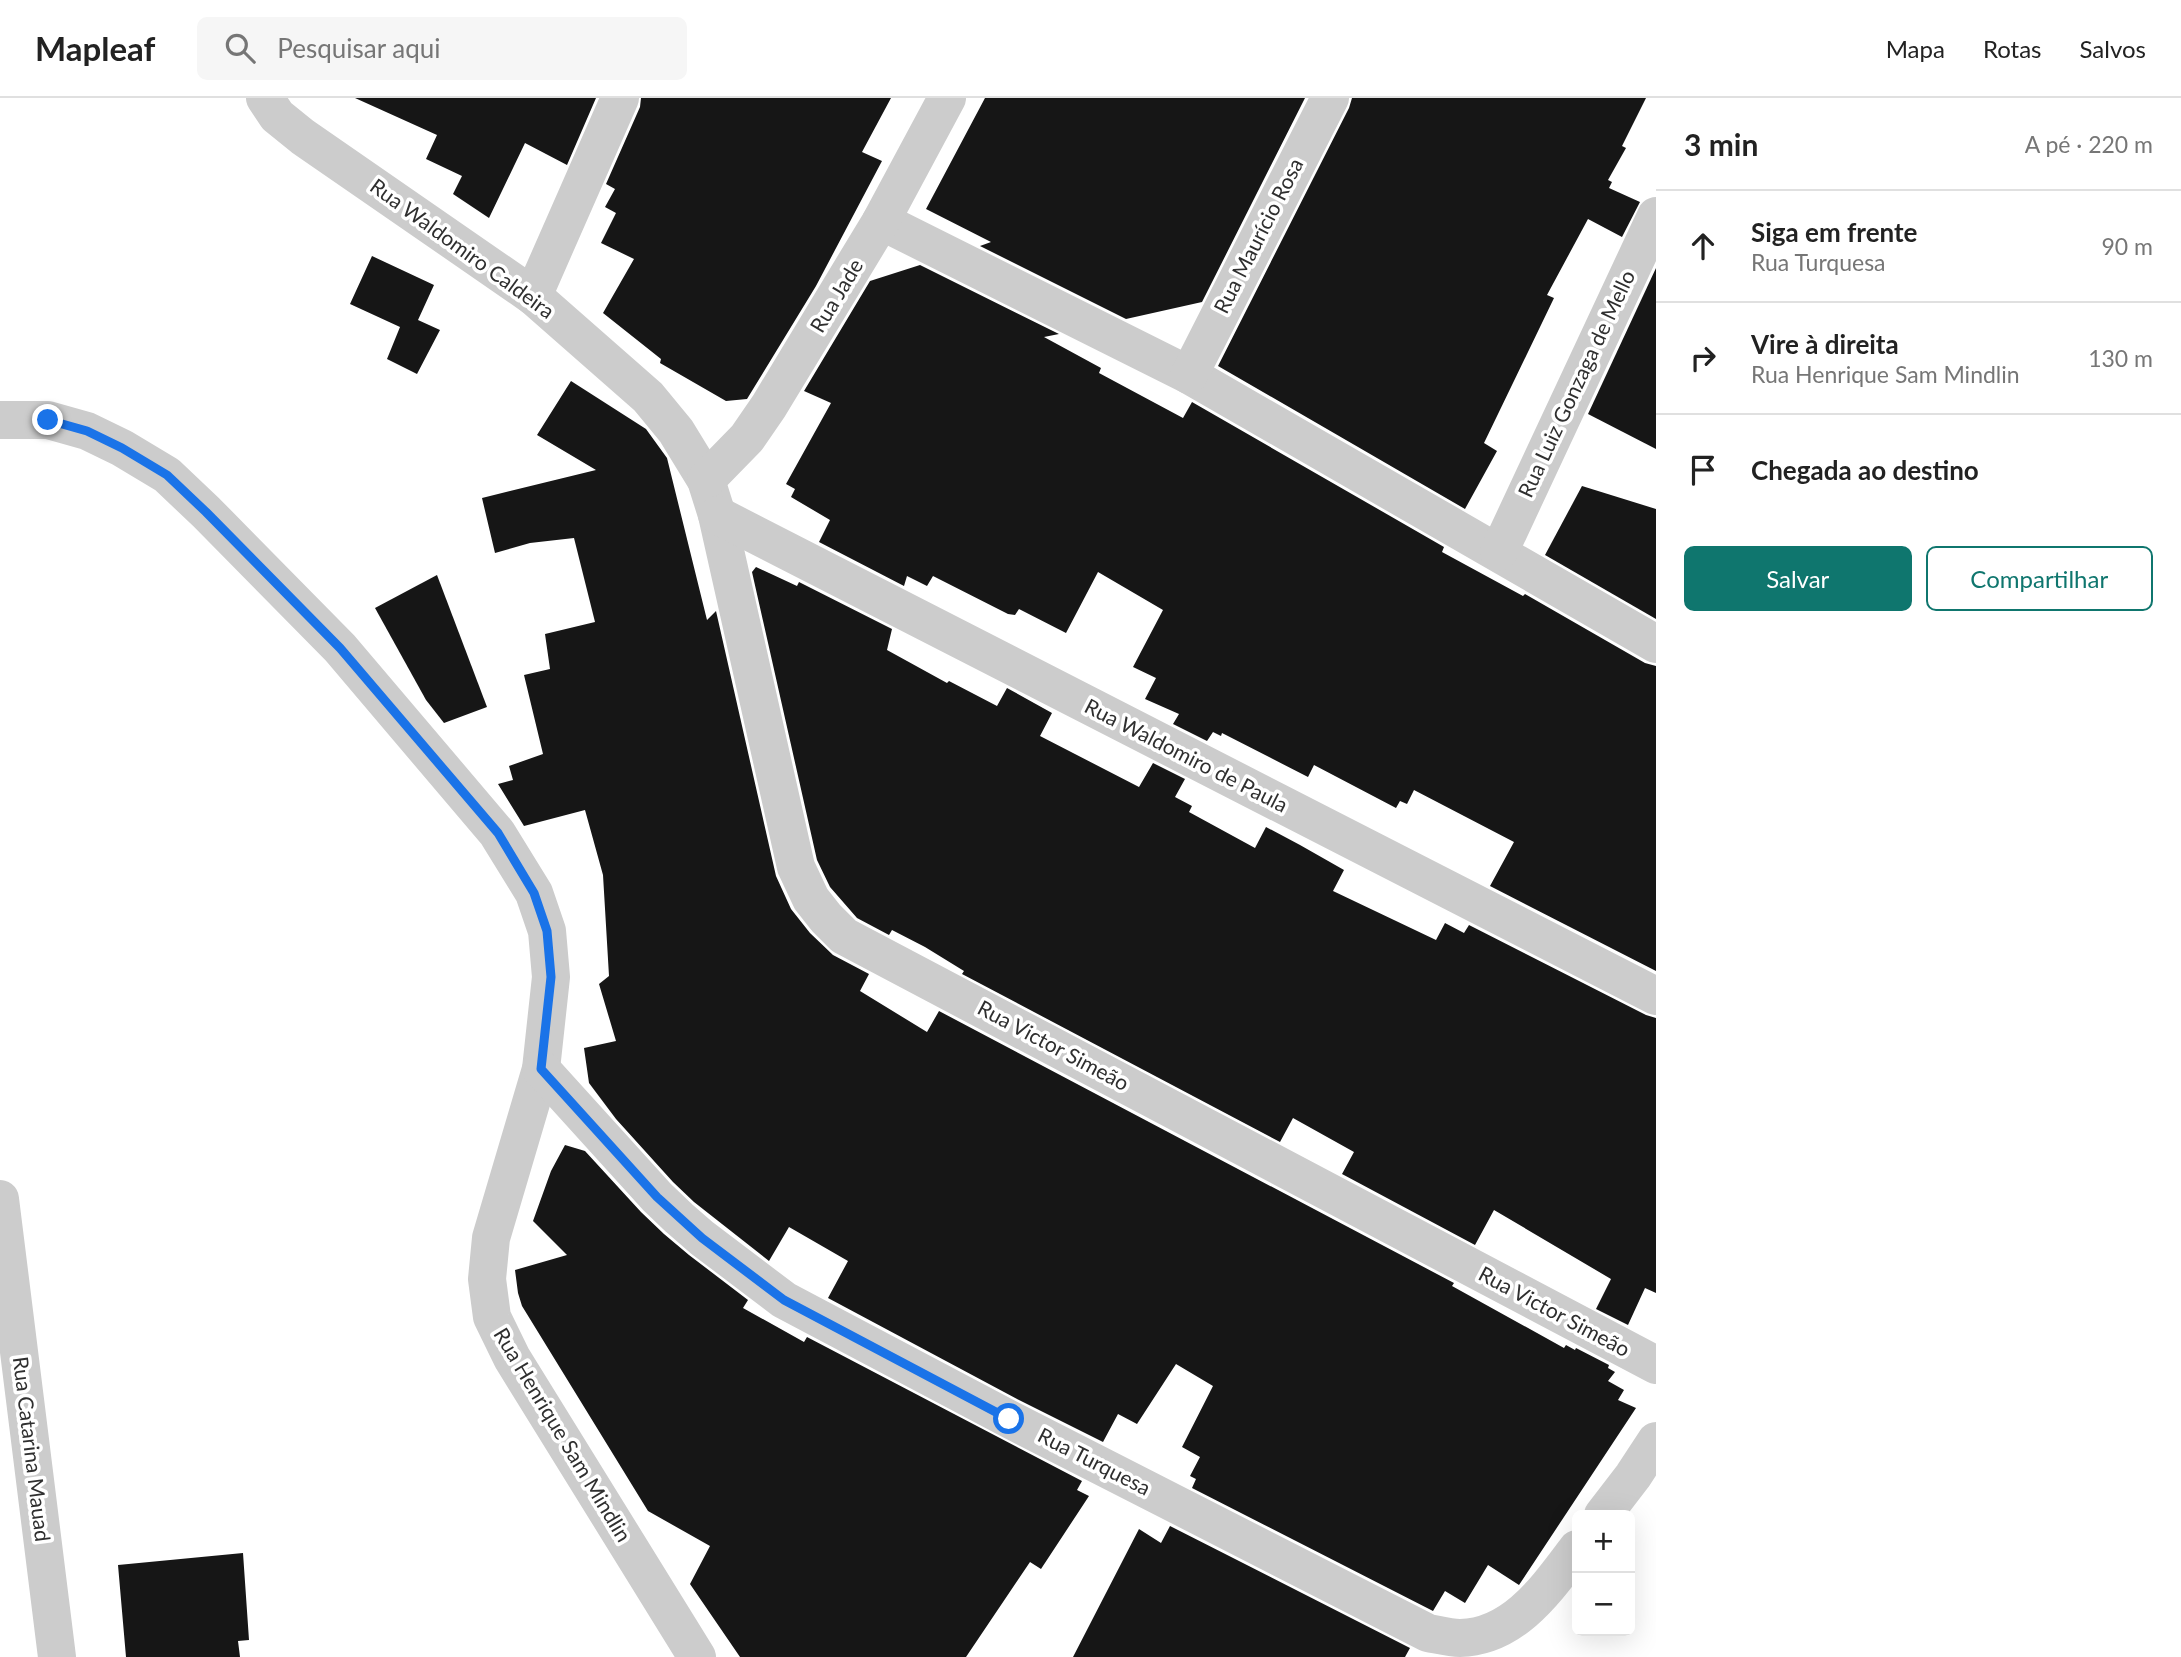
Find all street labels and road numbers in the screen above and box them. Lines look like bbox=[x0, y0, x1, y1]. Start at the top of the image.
street label: Rua Maurício Rosa bbox=[1208, 154, 1308, 317]
street label: Rua Waldomiro Caldeira bbox=[366, 173, 560, 323]
street label: Rua Jade bbox=[804, 254, 867, 337]
street label: Rua Luiz Gonzaga de Mello bbox=[1512, 266, 1639, 501]
street label: Rua Waldomiro de Paula bbox=[1081, 693, 1292, 817]
street label: Rua Victor Simeão bbox=[974, 994, 1134, 1095]
street label: Rua Victor Simeão bbox=[1475, 1260, 1635, 1361]
street label: Rua Henrique Sam Mindlin bbox=[489, 1323, 637, 1546]
street label: Rua Catarina Mauad bbox=[9, 1355, 56, 1543]
street label: Rua Turquesa bbox=[1034, 1422, 1155, 1500]

